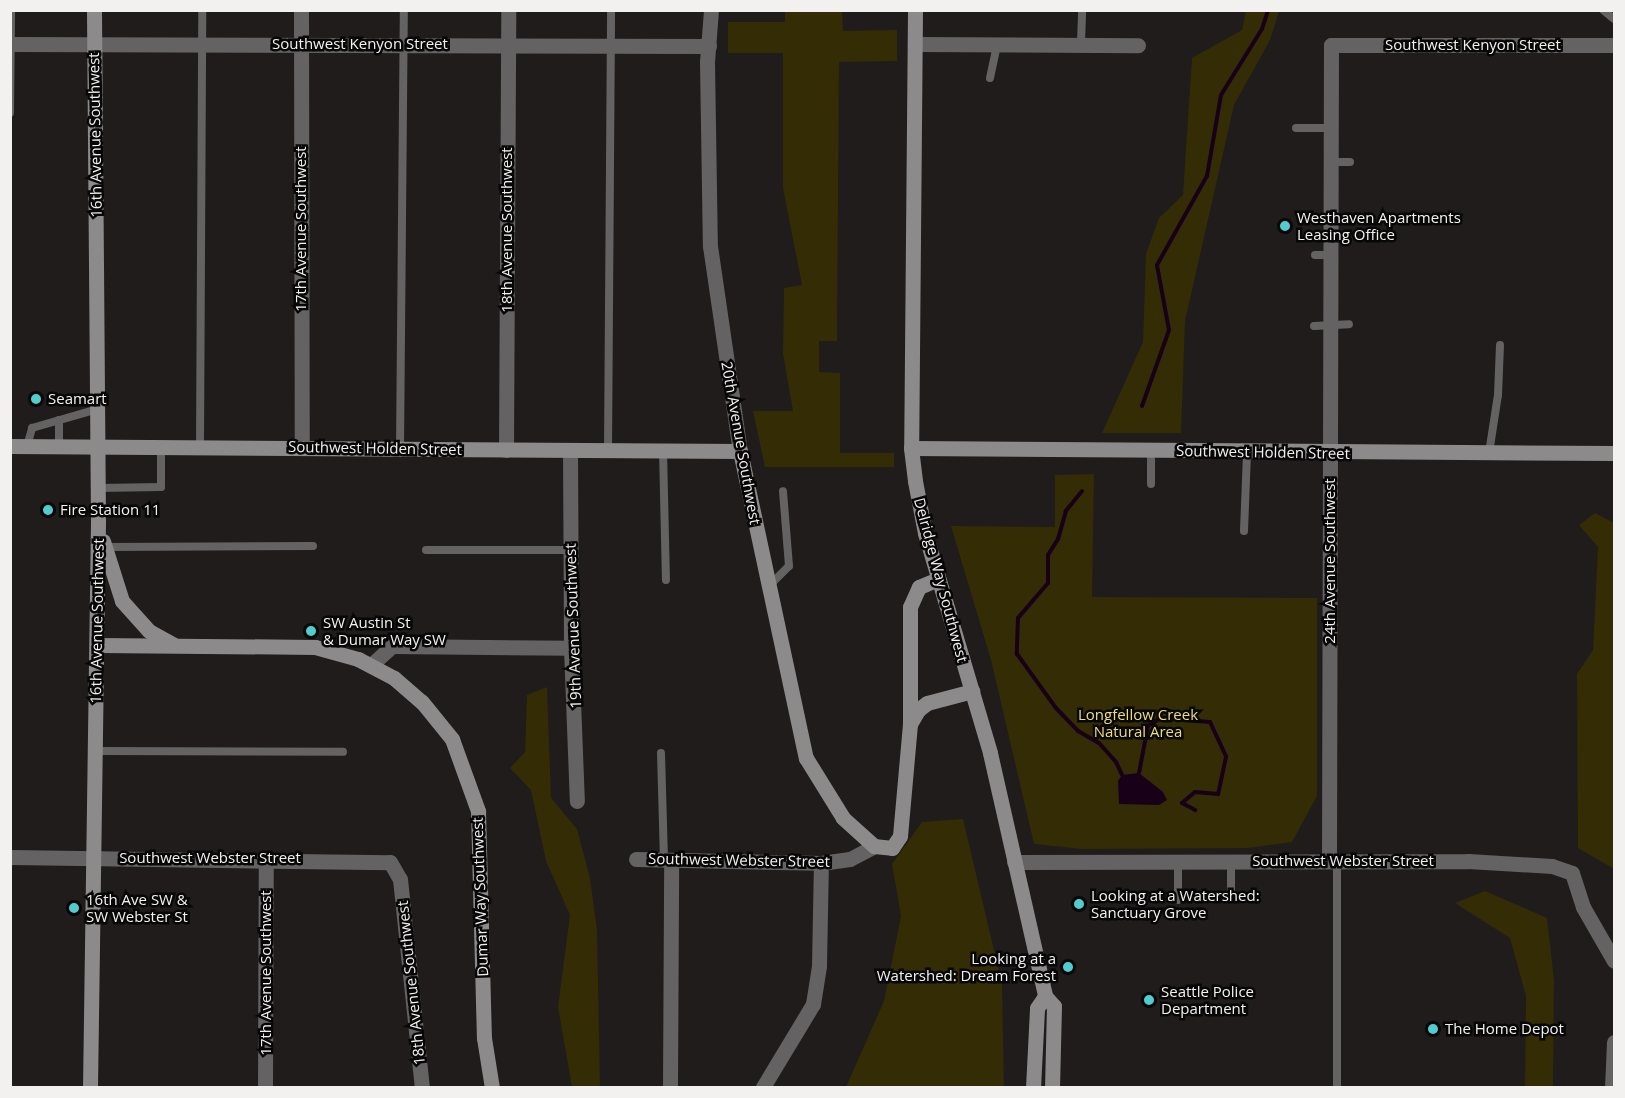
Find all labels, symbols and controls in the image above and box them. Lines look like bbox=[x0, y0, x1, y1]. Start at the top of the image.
street label: Southwest Kenyon Street bbox=[272, 35, 448, 53]
street label: Southwest Kenyon Street bbox=[1385, 36, 1561, 54]
street label: 16th Avenue Southwest bbox=[85, 52, 105, 218]
street label: 17th Avenue Southwest bbox=[292, 146, 310, 312]
street label: 18th Avenue Southwest bbox=[498, 147, 516, 313]
place label: Westhaven Apartments Leasing Office bbox=[1297, 208, 1461, 243]
marker: Westhaven Apartments Leasing Office bbox=[1278, 219, 1292, 233]
street label: 20th Avenue Southwest bbox=[718, 360, 764, 526]
place label: Seamart bbox=[48, 390, 107, 408]
marker: Seamart bbox=[29, 392, 43, 406]
street label: Southwest Holden Street bbox=[288, 437, 462, 459]
street label: Southwest Holden Street bbox=[1176, 441, 1350, 463]
street label: 24th Avenue Southwest bbox=[1321, 478, 1339, 644]
street label: Delridge Way Southwest bbox=[910, 496, 972, 664]
place label: Fire Station 11 bbox=[60, 501, 160, 519]
marker: Fire Station 11 bbox=[41, 503, 55, 517]
street label: 16th Avenue Southwest bbox=[87, 538, 107, 704]
street label: 19th Avenue Southwest bbox=[561, 543, 585, 709]
place label: SW Austin St & Dumar Way SW bbox=[323, 613, 446, 648]
marker: SW Austin St & Dumar Way SW bbox=[304, 624, 318, 638]
park label: Longfellow Creek Natural Area bbox=[1078, 705, 1198, 740]
street label: Dumar Way Southwest bbox=[468, 817, 492, 977]
street label: Southwest Webster Street bbox=[119, 849, 301, 867]
street label: Southwest Webster Street bbox=[648, 849, 830, 871]
street label: Southwest Webster Street bbox=[1252, 852, 1434, 870]
place label: Looking at a Watershed: Sanctuary Grove bbox=[1091, 886, 1260, 921]
place label: 16th Ave SW & SW Webster St bbox=[86, 890, 188, 925]
street label: 17th Avenue Southwest bbox=[257, 890, 275, 1056]
marker: Looking at a Watershed: Sanctuary Grove bbox=[1072, 897, 1086, 911]
street label: 18th Avenue Southwest bbox=[393, 900, 429, 1066]
marker: 16th Ave SW & SW Webster St bbox=[67, 901, 81, 915]
place label: Looking at a Watershed: Dream Forest bbox=[877, 949, 1056, 984]
marker: Looking at a Watershed: Dream Forest bbox=[1061, 960, 1075, 974]
place label: Seattle Police Department bbox=[1161, 982, 1254, 1017]
marker: Seattle Police Department bbox=[1142, 993, 1156, 1007]
place label: The Home Depot bbox=[1445, 1020, 1564, 1038]
marker: The Home Depot bbox=[1426, 1022, 1440, 1036]

